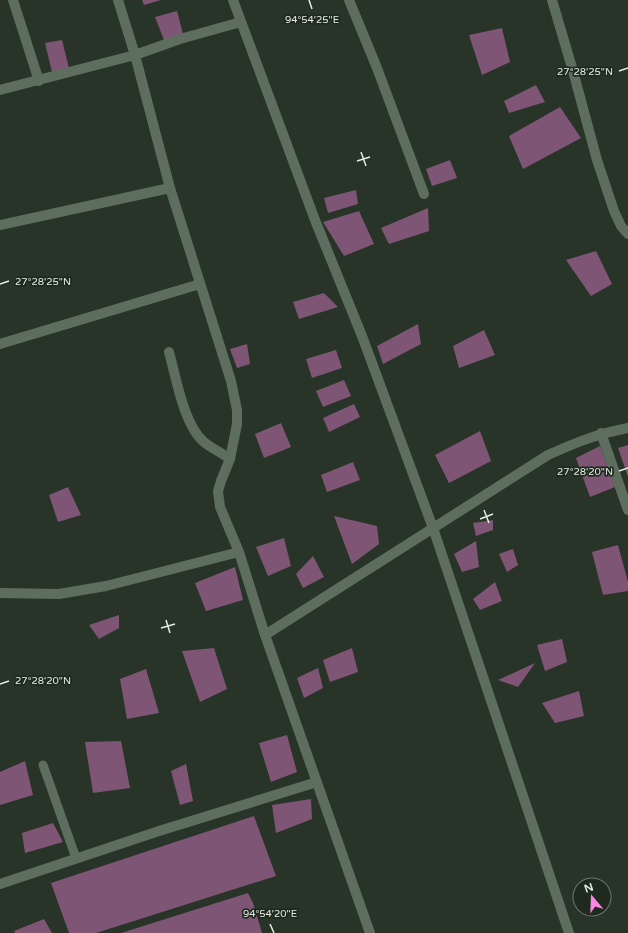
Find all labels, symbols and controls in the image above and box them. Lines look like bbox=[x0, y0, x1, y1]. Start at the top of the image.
text: 94°54'25"E bbox=[285, 14, 339, 26]
text: 27°28'25"N bbox=[557, 66, 613, 78]
text: 27°28'25"N bbox=[15, 276, 71, 288]
text: 27°28'20"N bbox=[557, 466, 613, 478]
text: 27°28'20"N bbox=[15, 675, 71, 687]
north arrow bbox=[572, 877, 612, 917]
text: N bbox=[583, 880, 595, 896]
text: 94°54'20"E bbox=[243, 908, 297, 920]

